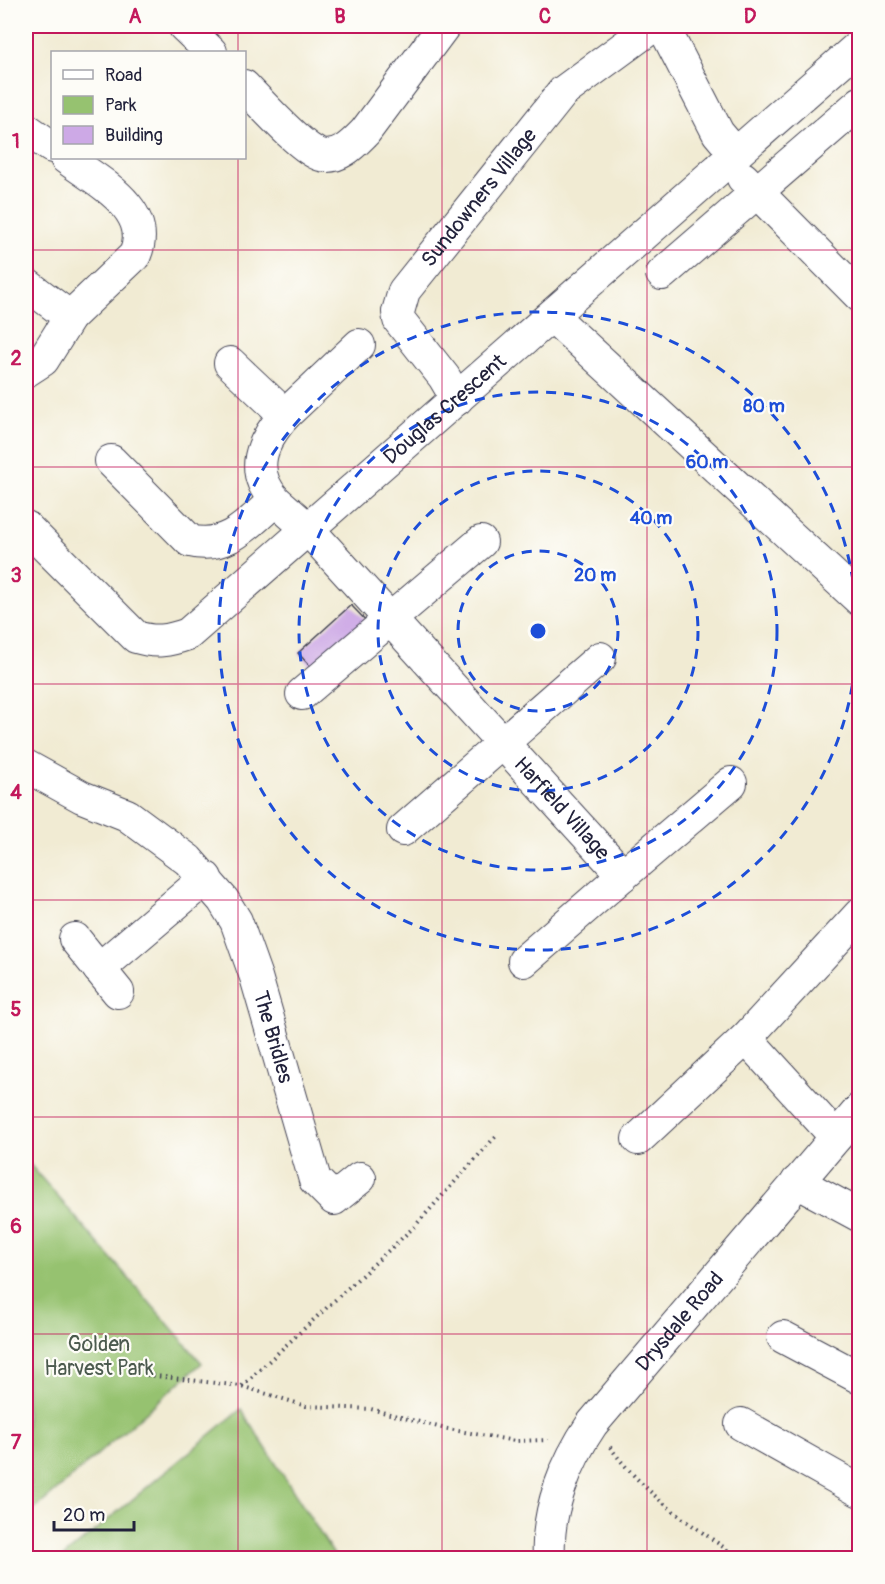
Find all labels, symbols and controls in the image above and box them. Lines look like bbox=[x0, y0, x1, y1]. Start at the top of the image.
text: A bbox=[129, 4, 142, 29]
text: B bbox=[334, 4, 346, 29]
text: C bbox=[539, 4, 551, 29]
text: D bbox=[744, 4, 757, 29]
legend bbox=[51, 51, 246, 159]
text: Road bbox=[105, 64, 142, 87]
text: Park bbox=[105, 94, 137, 117]
street label: Sundowners Village bbox=[415, 122, 543, 272]
text: Building bbox=[105, 124, 163, 147]
text: 1 bbox=[12, 129, 20, 154]
text: 2 bbox=[10, 346, 22, 371]
street label: Douglas Crescent bbox=[378, 348, 512, 470]
text: 80 m bbox=[743, 395, 785, 418]
text: 60 m bbox=[686, 451, 728, 474]
text: 40 m bbox=[630, 507, 672, 530]
text: 3 bbox=[10, 563, 22, 588]
text: 20 m bbox=[574, 564, 616, 587]
centre of rings bbox=[528, 621, 548, 641]
street label: Harfield Village bbox=[508, 751, 616, 866]
text: 4 bbox=[10, 780, 22, 805]
street label: The Bridles bbox=[247, 988, 300, 1087]
text: 5 bbox=[11, 997, 22, 1022]
text: 6 bbox=[10, 1214, 22, 1239]
street label: Drysdale Road bbox=[629, 1266, 729, 1377]
park label: Golden Harvest Park bbox=[44, 1331, 154, 1382]
text: 7 bbox=[11, 1430, 22, 1455]
scale bar bbox=[54, 1494, 134, 1532]
text: 20 m bbox=[63, 1504, 105, 1527]

